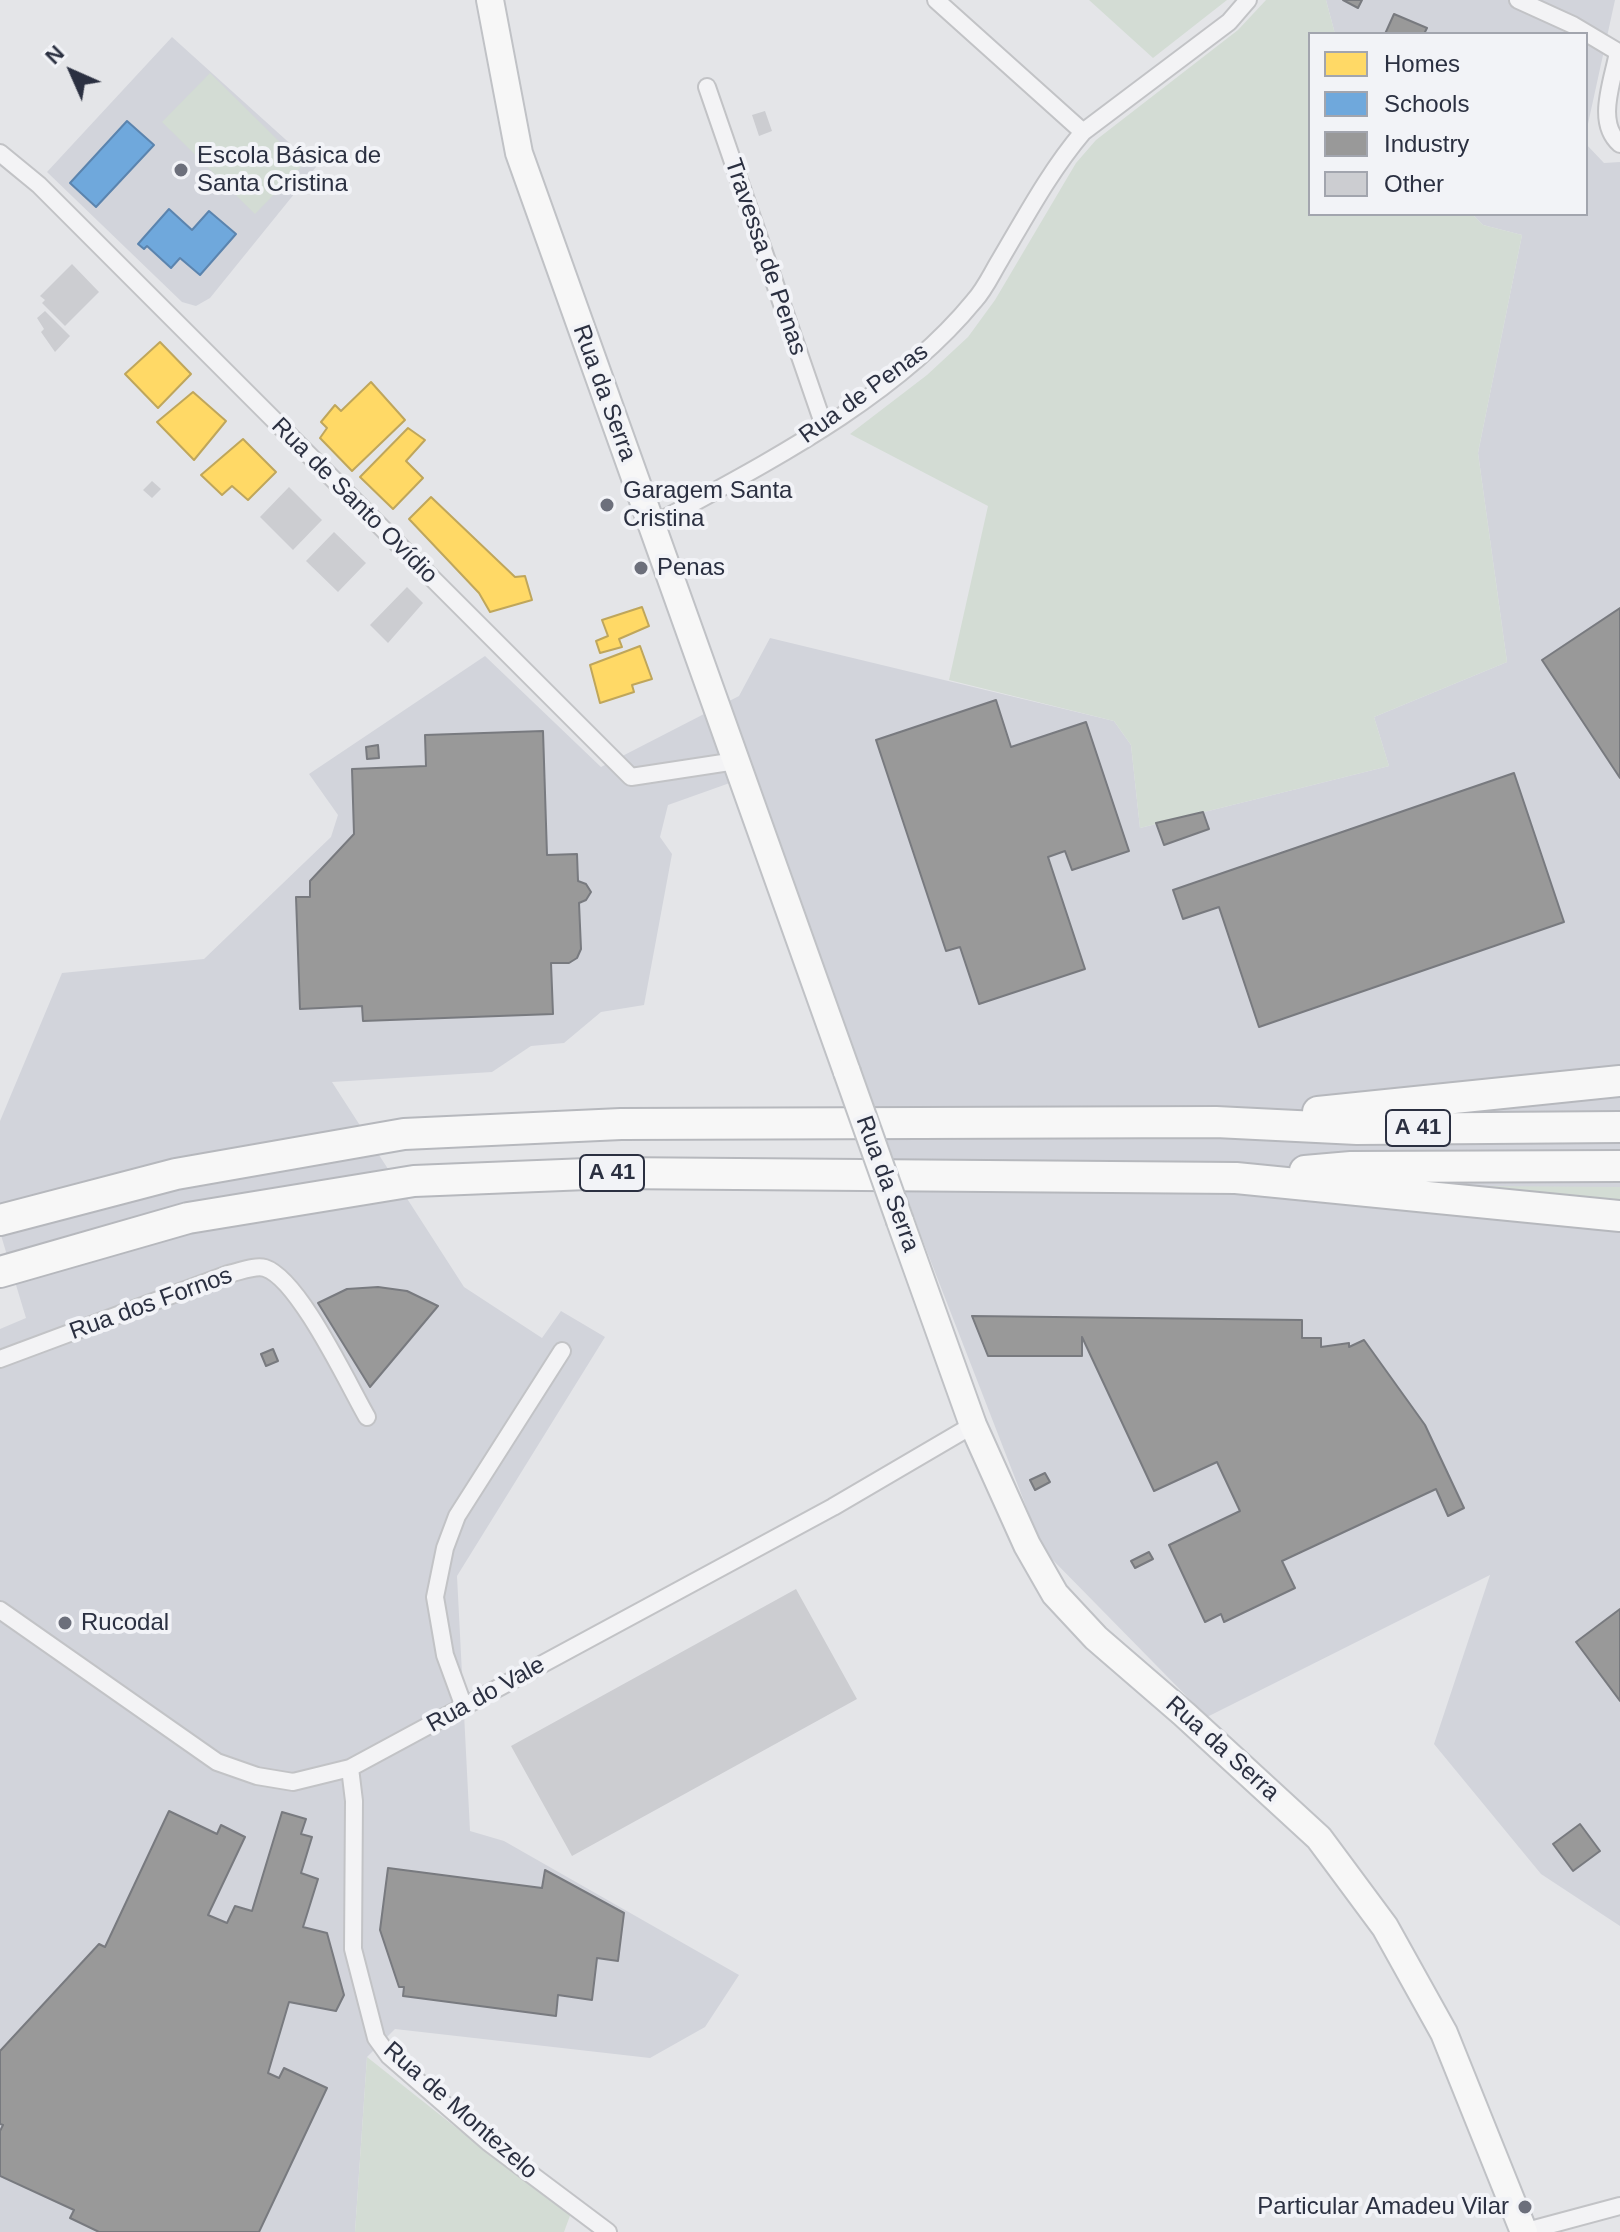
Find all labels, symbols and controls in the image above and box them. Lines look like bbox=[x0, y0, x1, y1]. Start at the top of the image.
north arrow bbox=[32, 32, 112, 112]
legend bbox=[1308, 32, 1588, 216]
text: N bbox=[40, 40, 69, 69]
text: Homes bbox=[1384, 50, 1460, 77]
text: Schools bbox=[1384, 90, 1469, 117]
text: Industry bbox=[1384, 130, 1469, 157]
place label: Escola Básica de Santa Cristina bbox=[197, 142, 381, 198]
street label: Travessa de Penas bbox=[718, 155, 812, 359]
marker: Escola Básica de Santa Cristina bbox=[172, 161, 190, 179]
text: Other bbox=[1384, 170, 1444, 197]
street label: Rua da Serra bbox=[566, 321, 642, 465]
street label: Rua de Penas bbox=[794, 338, 934, 450]
street label: Rua de Santo Ovídio bbox=[265, 412, 443, 590]
place label: Garagem Santa Cristina bbox=[623, 477, 792, 533]
marker: Garagem Santa Cristina bbox=[598, 496, 616, 514]
place label: Penas bbox=[657, 554, 725, 582]
marker: Penas bbox=[632, 559, 650, 577]
road number: A 41 bbox=[1386, 1110, 1450, 1146]
street label: Rua da Serra bbox=[849, 1112, 925, 1256]
road number: A 41 bbox=[580, 1155, 644, 1191]
street label: Rua dos Fornos bbox=[66, 1261, 236, 1347]
place label: Rucodal bbox=[81, 1609, 169, 1637]
marker: Rucodal bbox=[56, 1614, 74, 1632]
street label: Rua do Vale bbox=[422, 1651, 550, 1739]
street label: Rua da Serra bbox=[1159, 1691, 1285, 1807]
street label: Rua de Montezelo bbox=[377, 2036, 543, 2186]
place label: Particular Amadeu Vilar bbox=[1257, 2193, 1509, 2221]
marker: Particular Amadeu Vilar bbox=[1516, 2198, 1534, 2216]

